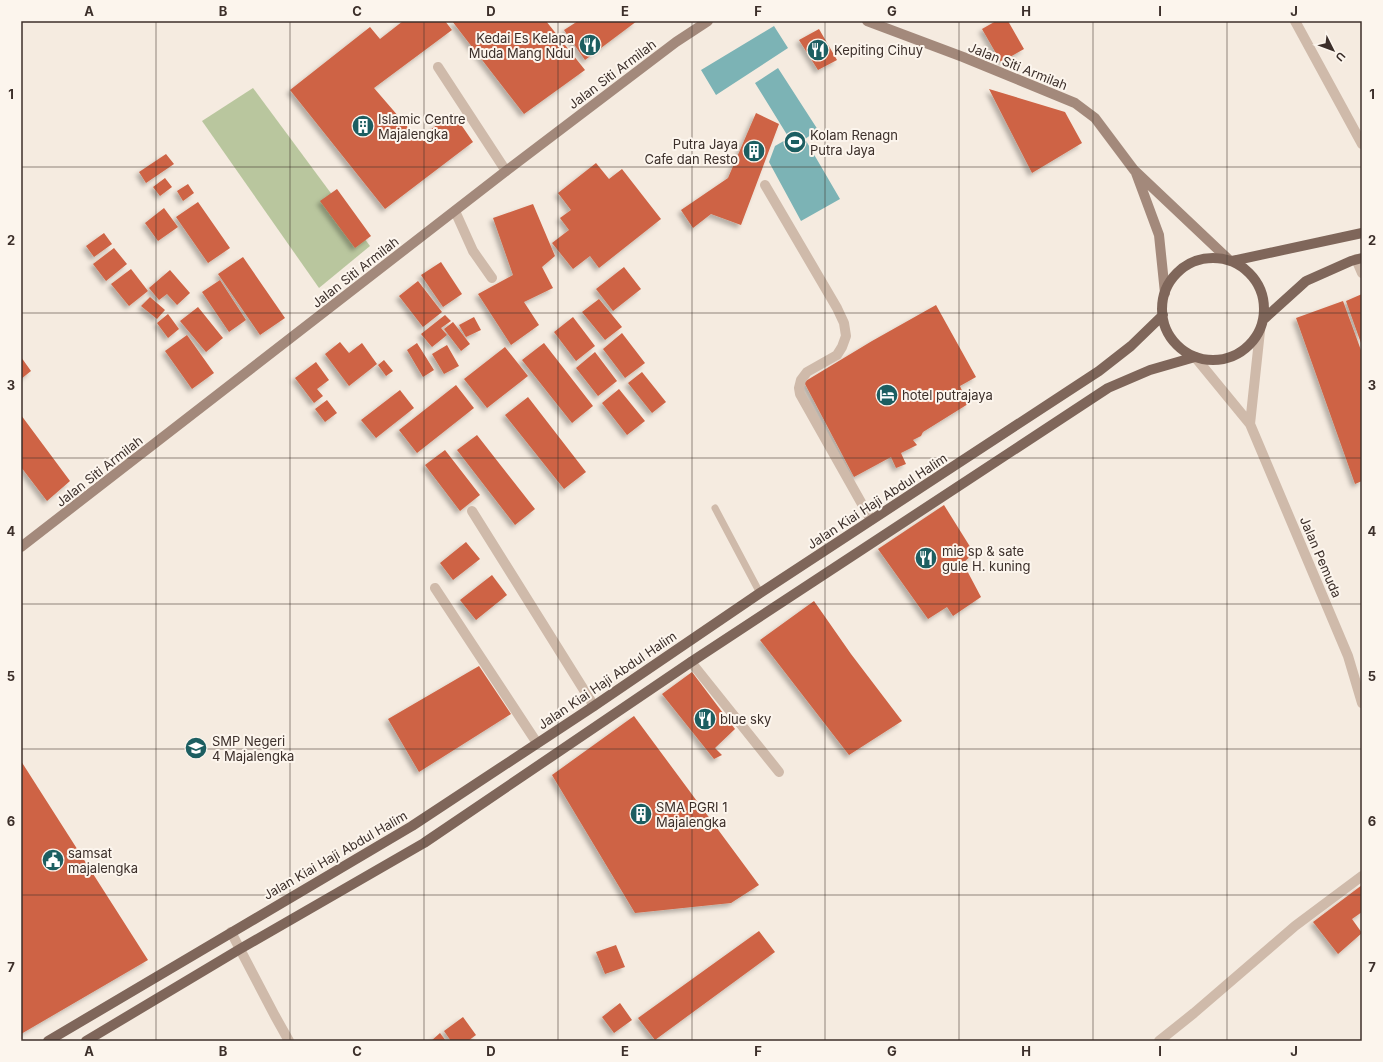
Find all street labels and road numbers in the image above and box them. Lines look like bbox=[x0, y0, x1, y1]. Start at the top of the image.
street label: Jalan Siti Armilah bbox=[565, 36, 659, 112]
street label: Jalan Siti Armilah bbox=[966, 39, 1070, 93]
street label: Jalan Siti Armilah bbox=[308, 233, 402, 311]
street label: Jalan Siti Armilah bbox=[52, 432, 146, 510]
street label: Jalan Kiai Haji Abdul Halim bbox=[804, 450, 950, 552]
street label: Jalan Pemuda bbox=[1297, 514, 1345, 600]
street label: Jalan Kiai Haji Abdul Halim bbox=[535, 628, 679, 732]
street label: Jalan Kiai Haji Abdul Halim bbox=[260, 807, 410, 903]

